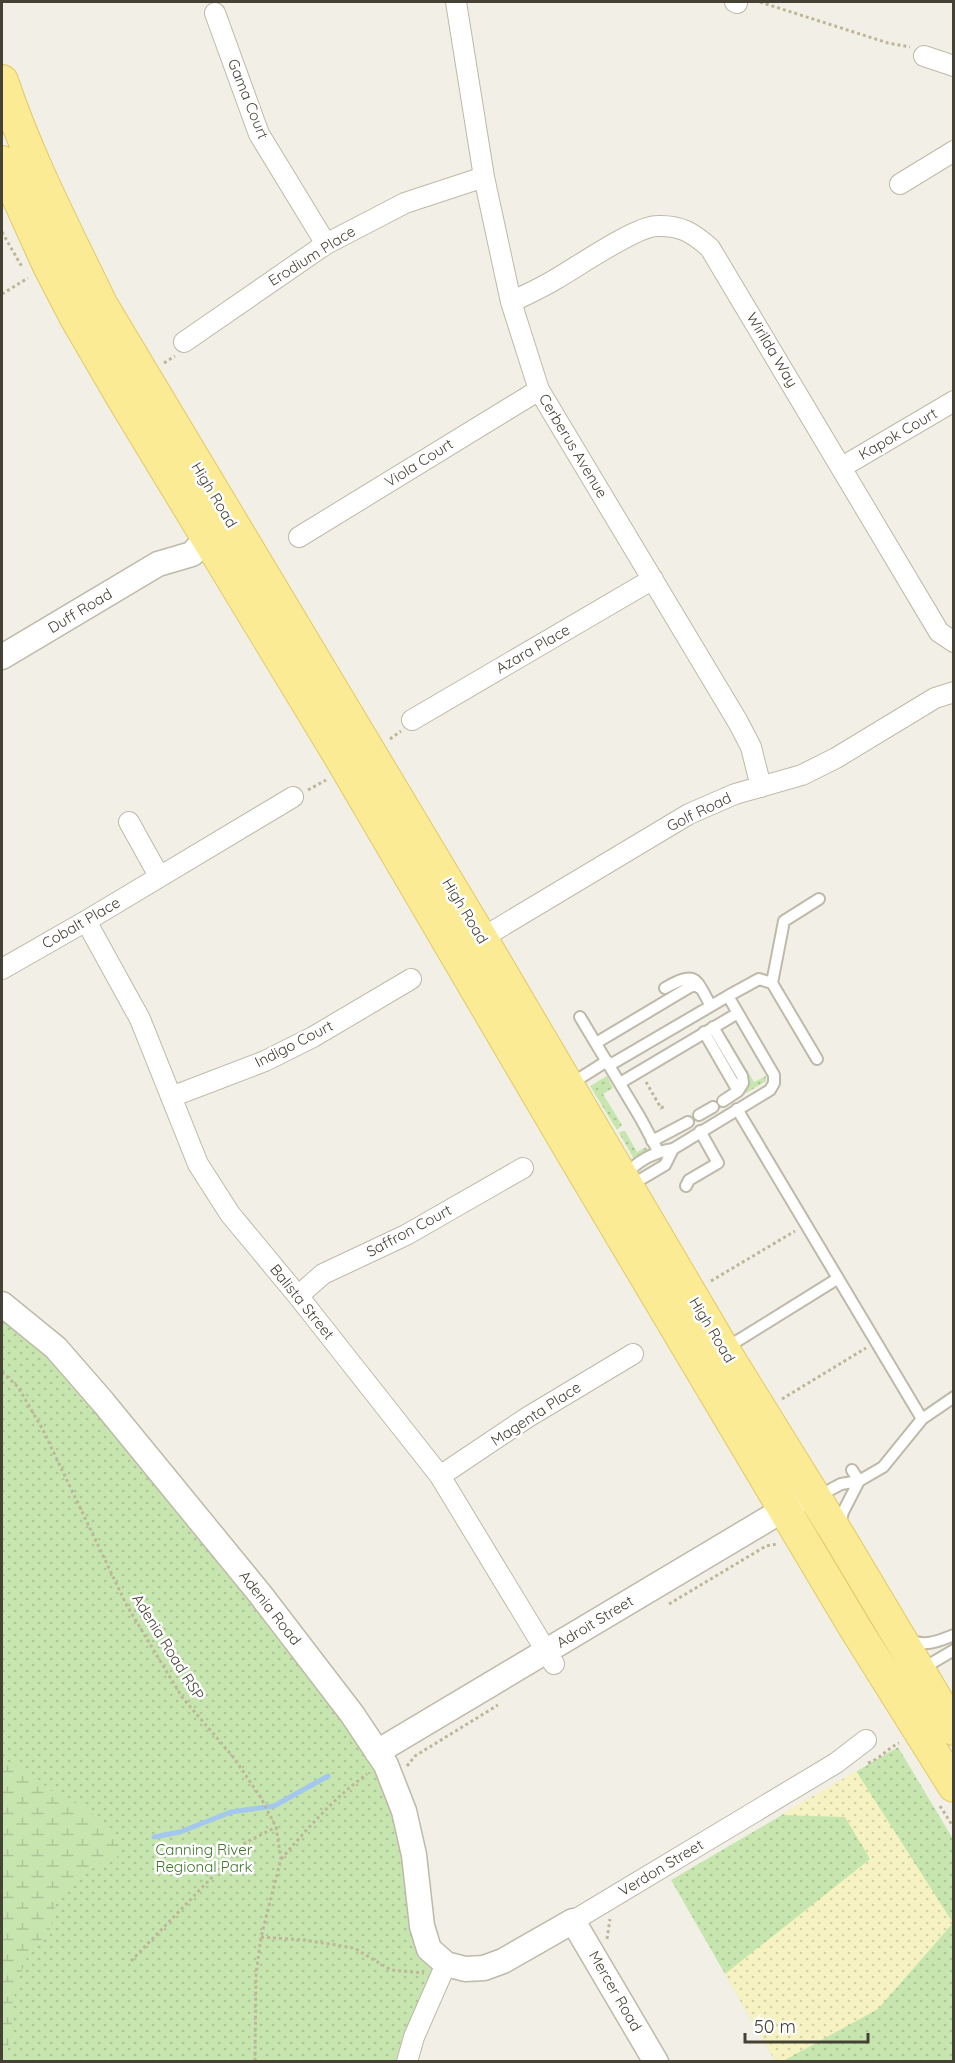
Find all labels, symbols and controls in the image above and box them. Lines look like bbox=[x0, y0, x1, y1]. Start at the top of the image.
street label: Gama Court bbox=[224, 56, 273, 142]
street label: Erodium Place bbox=[265, 221, 359, 290]
street label: Wirilda Way bbox=[743, 309, 802, 391]
street label: Cerberus Avenue bbox=[535, 390, 612, 501]
street label: Kapok Court bbox=[855, 403, 940, 464]
street label: Viola Court bbox=[381, 434, 456, 491]
street label: High Road bbox=[187, 458, 241, 531]
street label: Duff Road bbox=[44, 584, 115, 637]
street label: Azara Place bbox=[492, 620, 573, 677]
street label: Golf Road bbox=[663, 788, 734, 835]
street label: High Road bbox=[438, 874, 492, 947]
street label: Cobalt Place bbox=[38, 892, 123, 953]
street label: Indigo Court bbox=[252, 1016, 336, 1071]
street label: Saffron Court bbox=[363, 1200, 455, 1261]
street label: Balista Street bbox=[266, 1260, 339, 1343]
street label: High Road bbox=[685, 1293, 739, 1366]
street label: Magenta Place bbox=[487, 1377, 584, 1450]
street label: Adenia Road bbox=[235, 1567, 305, 1649]
street label: Adenia Road RSP bbox=[128, 1590, 209, 1703]
street label: Adroit Street bbox=[553, 1591, 637, 1652]
street label: Verdon Street bbox=[615, 1835, 707, 1900]
park label: Canning River Regional Park bbox=[155, 1840, 253, 1876]
street label: Mercer Road bbox=[585, 1947, 646, 2034]
scale bar bbox=[745, 2006, 868, 2044]
text: 50 m bbox=[754, 2015, 796, 2038]

